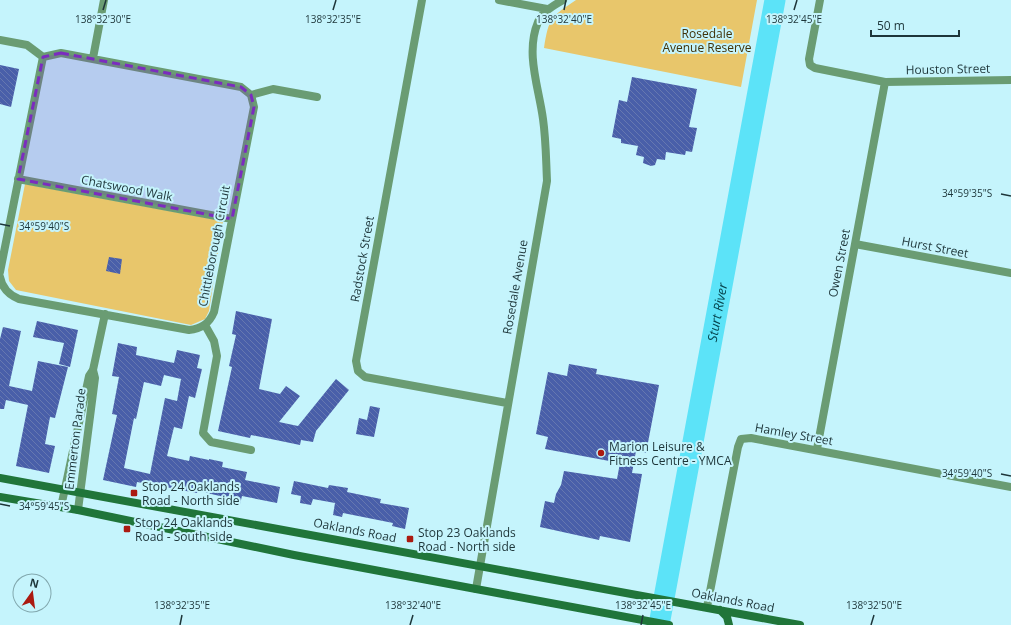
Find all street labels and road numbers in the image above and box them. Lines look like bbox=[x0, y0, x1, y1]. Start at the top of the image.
street label: Houston Street bbox=[906, 60, 990, 78]
street label: Chatswood Walk bbox=[80, 171, 175, 205]
street label: Chittleborough Circuit bbox=[194, 184, 234, 308]
street label: Radstock Street bbox=[346, 215, 378, 303]
street label: Owen Street bbox=[824, 227, 854, 299]
street label: Hurst Street bbox=[900, 232, 970, 262]
street label: Rosedale Avenue bbox=[498, 238, 532, 336]
street label: Emmerton Parade bbox=[60, 387, 90, 491]
street label: Hamley Street bbox=[754, 419, 834, 449]
street label: Oaklands Road bbox=[312, 514, 398, 546]
street label: Oaklands Road bbox=[690, 584, 776, 616]

